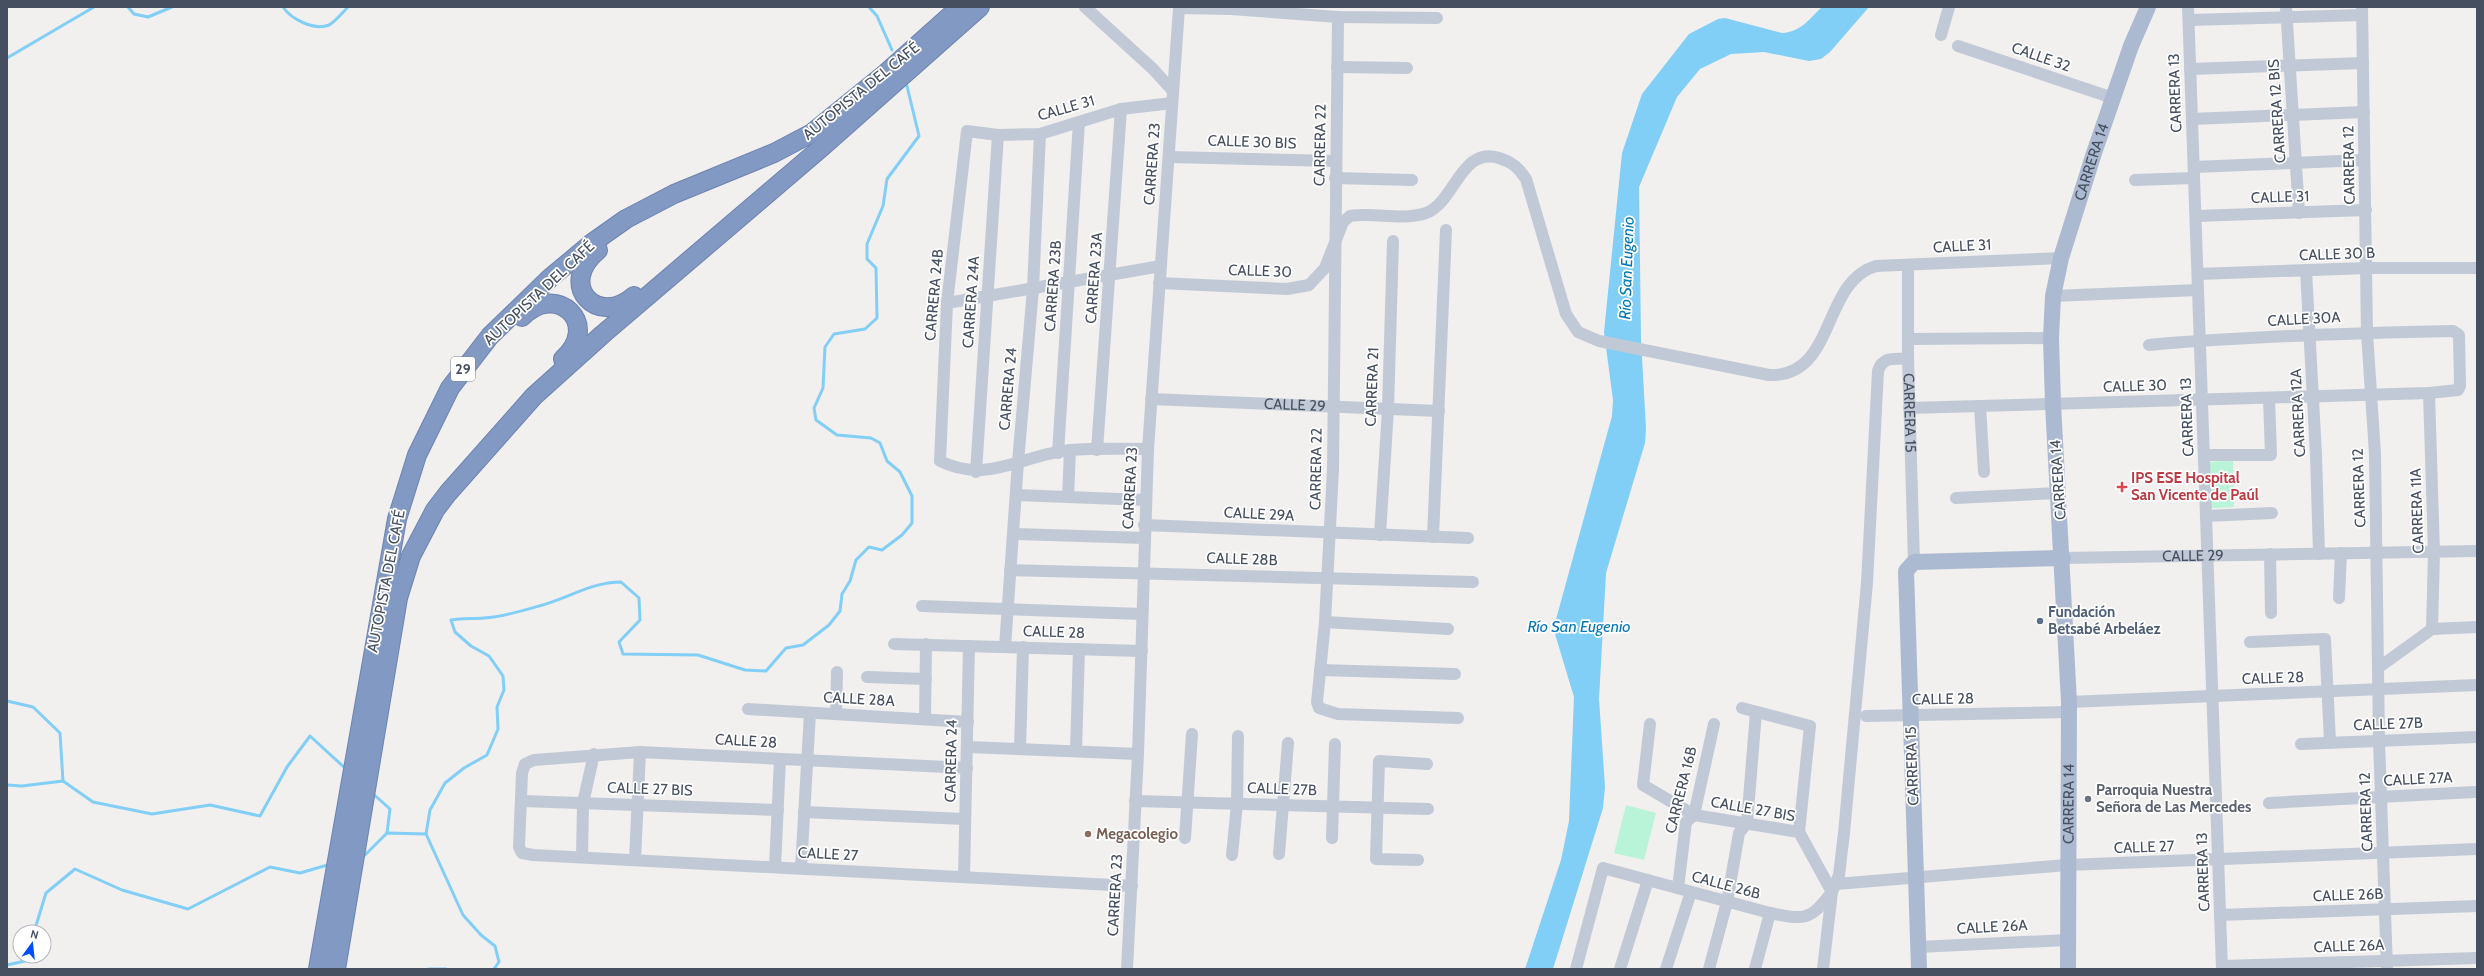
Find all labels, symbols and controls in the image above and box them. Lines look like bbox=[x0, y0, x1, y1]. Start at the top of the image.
street label: AUTOPISTA DEL CAFÉ bbox=[798, 38, 923, 144]
street label: CALLE 32 bbox=[2009, 39, 2073, 76]
street label: CARRERA 13 bbox=[2165, 53, 2185, 133]
street label: CARRERA 12 BIS bbox=[2264, 58, 2290, 164]
street label: CALLE 31 bbox=[1036, 91, 1096, 125]
street label: CARRERA 22 bbox=[1310, 104, 1330, 186]
street label: CARRERA 14 bbox=[2071, 121, 2113, 203]
street label: CARRERA 23 bbox=[1140, 122, 1164, 206]
street label: CARRERA 12 bbox=[2339, 125, 2359, 205]
street label: CALLE 30 BIS bbox=[1207, 131, 1297, 153]
street label: CALLE 31 bbox=[2251, 187, 2309, 207]
water label: Río San Eugenio bbox=[1615, 216, 1638, 320]
street label: CARRERA 23A bbox=[1082, 231, 1106, 324]
street label: CALLE 31 bbox=[1932, 235, 1992, 257]
street label: AUTOPISTA DEL CAFÉ bbox=[479, 236, 598, 349]
street label: CARRERA 23B bbox=[1041, 240, 1065, 332]
street label: CALLE 30 B bbox=[2299, 244, 2375, 264]
street label: CARRERA 24B bbox=[921, 248, 947, 342]
street label: CARRERA 24A bbox=[959, 255, 983, 349]
street label: CALLE 30 bbox=[1228, 261, 1292, 281]
street label: CALLE 30A bbox=[2267, 308, 2342, 330]
street label: CARRERA 24 bbox=[995, 347, 1021, 431]
street label: CARRERA 21 bbox=[1362, 347, 1382, 427]
road number: 29 bbox=[451, 357, 475, 381]
street label: CARRERA 12A bbox=[2287, 368, 2309, 458]
street label: CARRERA 15 bbox=[1899, 373, 1920, 453]
street label: CALLE 30 bbox=[2103, 376, 2167, 396]
street label: CARRERA 13 bbox=[2177, 377, 2197, 457]
street label: CALLE 29 bbox=[1264, 395, 1326, 415]
street label: CARRERA 22 bbox=[1306, 428, 1326, 510]
street label: CARRERA 14 bbox=[2046, 439, 2070, 521]
street label: CARRERA 23 bbox=[1119, 446, 1141, 530]
street label: CARRERA 12 bbox=[2349, 448, 2369, 528]
street label: CARRERA 11A bbox=[2406, 467, 2427, 554]
place label: IPS ESE Hospital San Vicente de Paúl bbox=[2131, 469, 2259, 504]
marker: IPS ESE Hospital San Vicente de Paúl bbox=[2116, 481, 2128, 493]
street label: CALLE 29A bbox=[1223, 503, 1295, 525]
street label: AUTOPISTA DEL CAFÉ bbox=[362, 508, 409, 654]
street label: CALLE 29 bbox=[2162, 546, 2224, 565]
street label: CALLE 28B bbox=[1206, 549, 1278, 569]
place label: Fundación Betsabé Arbeláez bbox=[2048, 603, 2161, 638]
marker: Fundación Betsabé Arbeláez bbox=[2035, 616, 2045, 626]
water label: Río San Eugenio bbox=[1527, 617, 1631, 636]
street label: CALLE 28 bbox=[1023, 622, 1085, 642]
street label: CALLE 28 bbox=[2242, 668, 2304, 688]
street label: CALLE 28A bbox=[823, 688, 896, 710]
street label: CALLE 28 bbox=[1912, 689, 1974, 709]
street label: CALLE 27B bbox=[2353, 714, 2423, 734]
street label: CARRERA 24 bbox=[941, 719, 961, 803]
street label: CARRERA 15 bbox=[1902, 726, 1922, 806]
street label: CALLE 28 bbox=[714, 730, 778, 752]
street label: CARRERA 16B bbox=[1662, 745, 1700, 835]
street label: CARRERA 14 bbox=[2059, 764, 2078, 844]
street label: CALLE 27A bbox=[2383, 768, 2454, 790]
street label: CARRERA 12 bbox=[2356, 772, 2376, 852]
street label: CALLE 27 BIS bbox=[607, 779, 693, 799]
street label: CALLE 27B bbox=[1247, 779, 1317, 799]
place label: Parroquia Nuestra Señora de Las Mercedes bbox=[2096, 781, 2251, 816]
street label: CALLE 27 BIS bbox=[1709, 793, 1797, 825]
marker: Parroquia Nuestra Señora de Las Mercedes bbox=[2083, 794, 2093, 804]
place label: Megacolegio bbox=[1096, 825, 1178, 843]
marker: Megacolegio bbox=[1083, 829, 1093, 839]
street label: CARRERA 13 bbox=[2193, 832, 2213, 912]
street label: CALLE 27 bbox=[2113, 837, 2175, 857]
street label: CALLE 27 bbox=[797, 843, 859, 865]
street label: CARRERA 23 bbox=[1104, 853, 1126, 937]
street label: CALLE 26B bbox=[1690, 867, 1762, 903]
street label: CALLE 26B bbox=[2312, 885, 2384, 905]
street label: CALLE 26A bbox=[1956, 916, 2029, 938]
north arrow bbox=[12, 924, 52, 964]
text: N bbox=[29, 927, 40, 942]
street label: CALLE 26A bbox=[2313, 936, 2385, 956]

